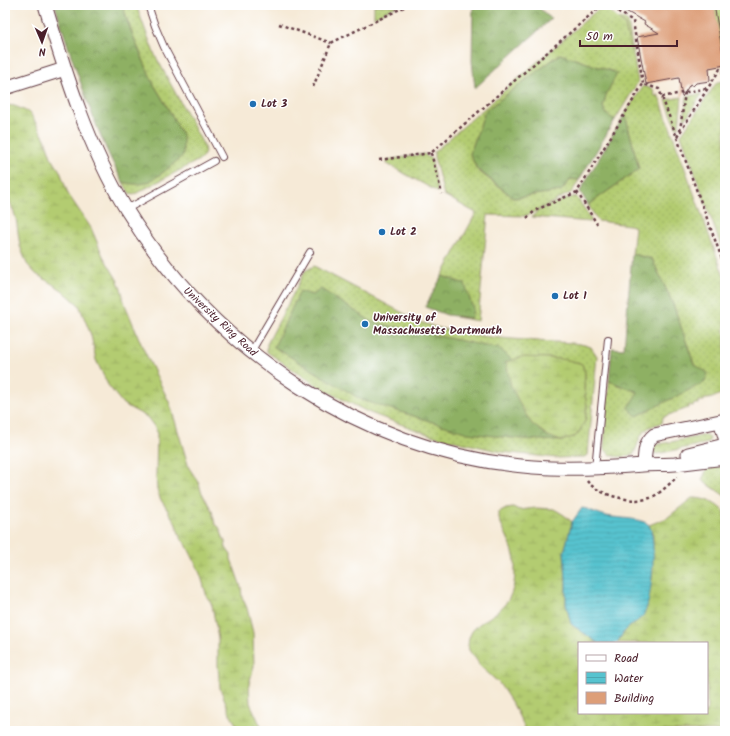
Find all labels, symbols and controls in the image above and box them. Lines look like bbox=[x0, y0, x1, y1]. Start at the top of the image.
north arrow bbox=[22, 22, 62, 62]
scale bar bbox=[580, 22, 677, 48]
text: 50 m bbox=[586, 27, 613, 46]
text: N bbox=[38, 42, 46, 60]
place label: Lot 3 bbox=[261, 95, 287, 113]
marker: Lot 3 bbox=[248, 99, 258, 109]
place label: Lot 2 bbox=[390, 223, 417, 241]
marker: Lot 2 bbox=[377, 227, 387, 237]
street label: University Ring Road bbox=[179, 283, 262, 362]
place label: Lot 1 bbox=[563, 287, 587, 305]
marker: Lot 1 bbox=[550, 291, 560, 301]
place label: University of Massachusetts Dartmouth bbox=[373, 309, 502, 340]
marker: University of Massachusetts Dartmouth bbox=[360, 319, 370, 329]
legend bbox=[578, 642, 708, 714]
text: Road bbox=[614, 649, 639, 668]
text: Water bbox=[614, 669, 644, 688]
text: Building bbox=[614, 689, 654, 708]

